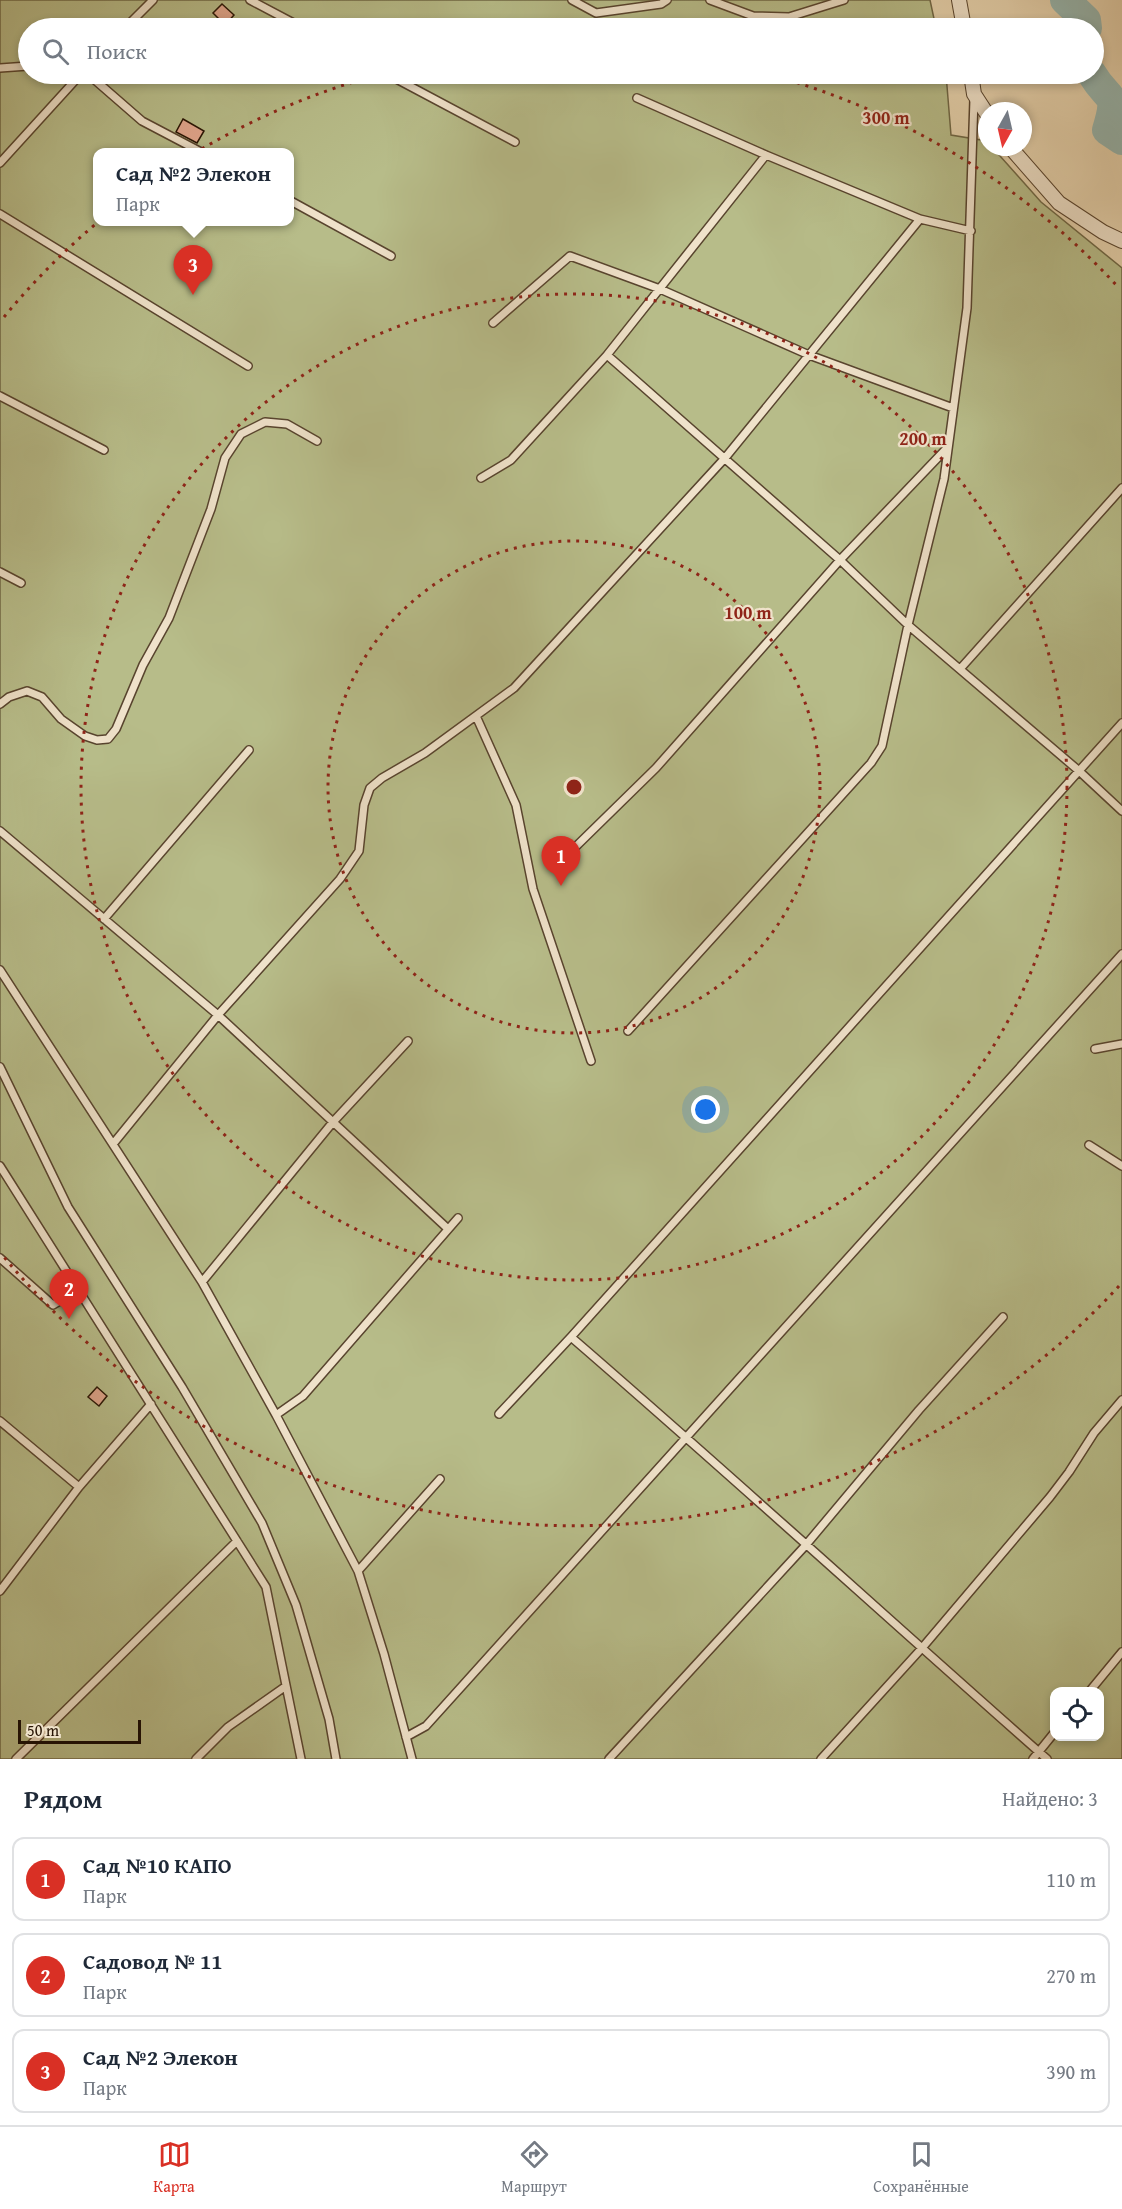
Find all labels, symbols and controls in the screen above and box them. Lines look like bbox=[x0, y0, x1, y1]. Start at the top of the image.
search box bbox=[18, 18, 1104, 84]
icon: search bbox=[39, 35, 72, 68]
text: Поиск bbox=[87, 35, 147, 67]
north arrow bbox=[978, 102, 1032, 156]
text: 300 m bbox=[862, 104, 910, 131]
popup bbox=[93, 148, 294, 226]
text: Сад №2 Элекон bbox=[116, 157, 271, 189]
text: Парк bbox=[116, 189, 160, 218]
pin: 3 bbox=[174, 246, 212, 295]
text: 200 m bbox=[899, 425, 947, 452]
text: 100 m bbox=[724, 599, 772, 626]
centre of rings bbox=[564, 777, 584, 797]
pin: 1 bbox=[542, 836, 580, 886]
your location bbox=[691, 1095, 720, 1124]
pin: 2 bbox=[50, 1270, 88, 1319]
map controls bbox=[1050, 1687, 1104, 1741]
button: locate bbox=[1050, 1687, 1104, 1741]
scale bar bbox=[18, 1717, 141, 1744]
text: 50 m bbox=[27, 1718, 59, 1742]
text: Рядом bbox=[24, 1779, 102, 1818]
text: Найдено: 3 bbox=[1002, 1784, 1098, 1813]
text: Сад №10 КАПО bbox=[83, 1849, 232, 1881]
text: 1 bbox=[40, 1865, 51, 1894]
text: 110 m bbox=[1046, 1865, 1096, 1894]
text: Парк bbox=[83, 1881, 127, 1910]
text: Садовод № 11 bbox=[83, 1945, 223, 1977]
text: 2 bbox=[40, 1961, 51, 1990]
text: 270 m bbox=[1046, 1961, 1096, 1990]
text: Парк bbox=[83, 1977, 127, 2006]
text: Сад №2 Элекон bbox=[83, 2041, 238, 2073]
text: 3 bbox=[40, 2057, 51, 2086]
text: 390 m bbox=[1046, 2057, 1096, 2086]
text: Парк bbox=[83, 2073, 127, 2102]
tab: Карта bbox=[153, 2138, 195, 2198]
tab: Маршрут bbox=[501, 2138, 567, 2198]
tab: Сохранённые bbox=[873, 2138, 969, 2198]

